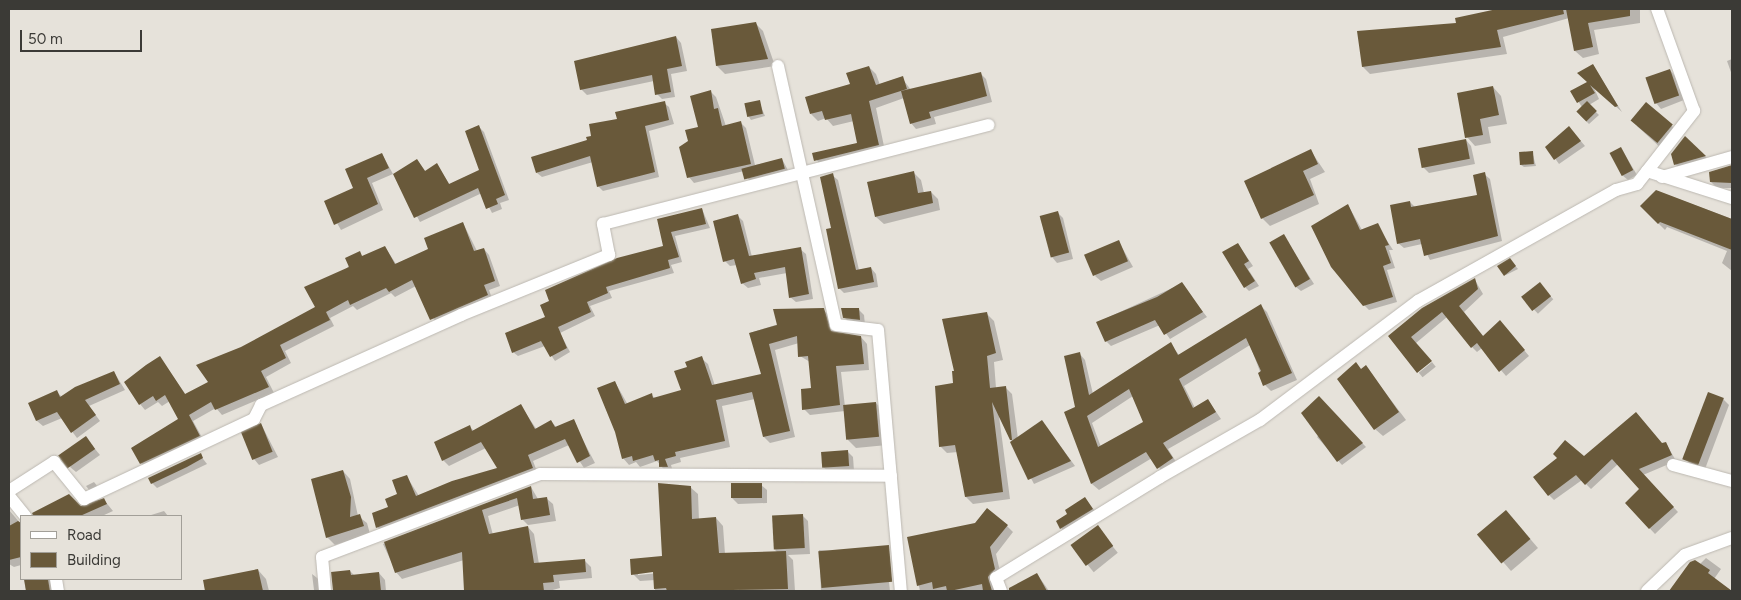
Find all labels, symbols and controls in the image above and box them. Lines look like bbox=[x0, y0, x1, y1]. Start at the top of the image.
scale bar bbox=[22, 20, 145, 52]
text: 50 m bbox=[28, 30, 63, 48]
legend bbox=[20, 515, 182, 580]
text: Road bbox=[67, 526, 102, 544]
text: Building bbox=[67, 551, 121, 569]

